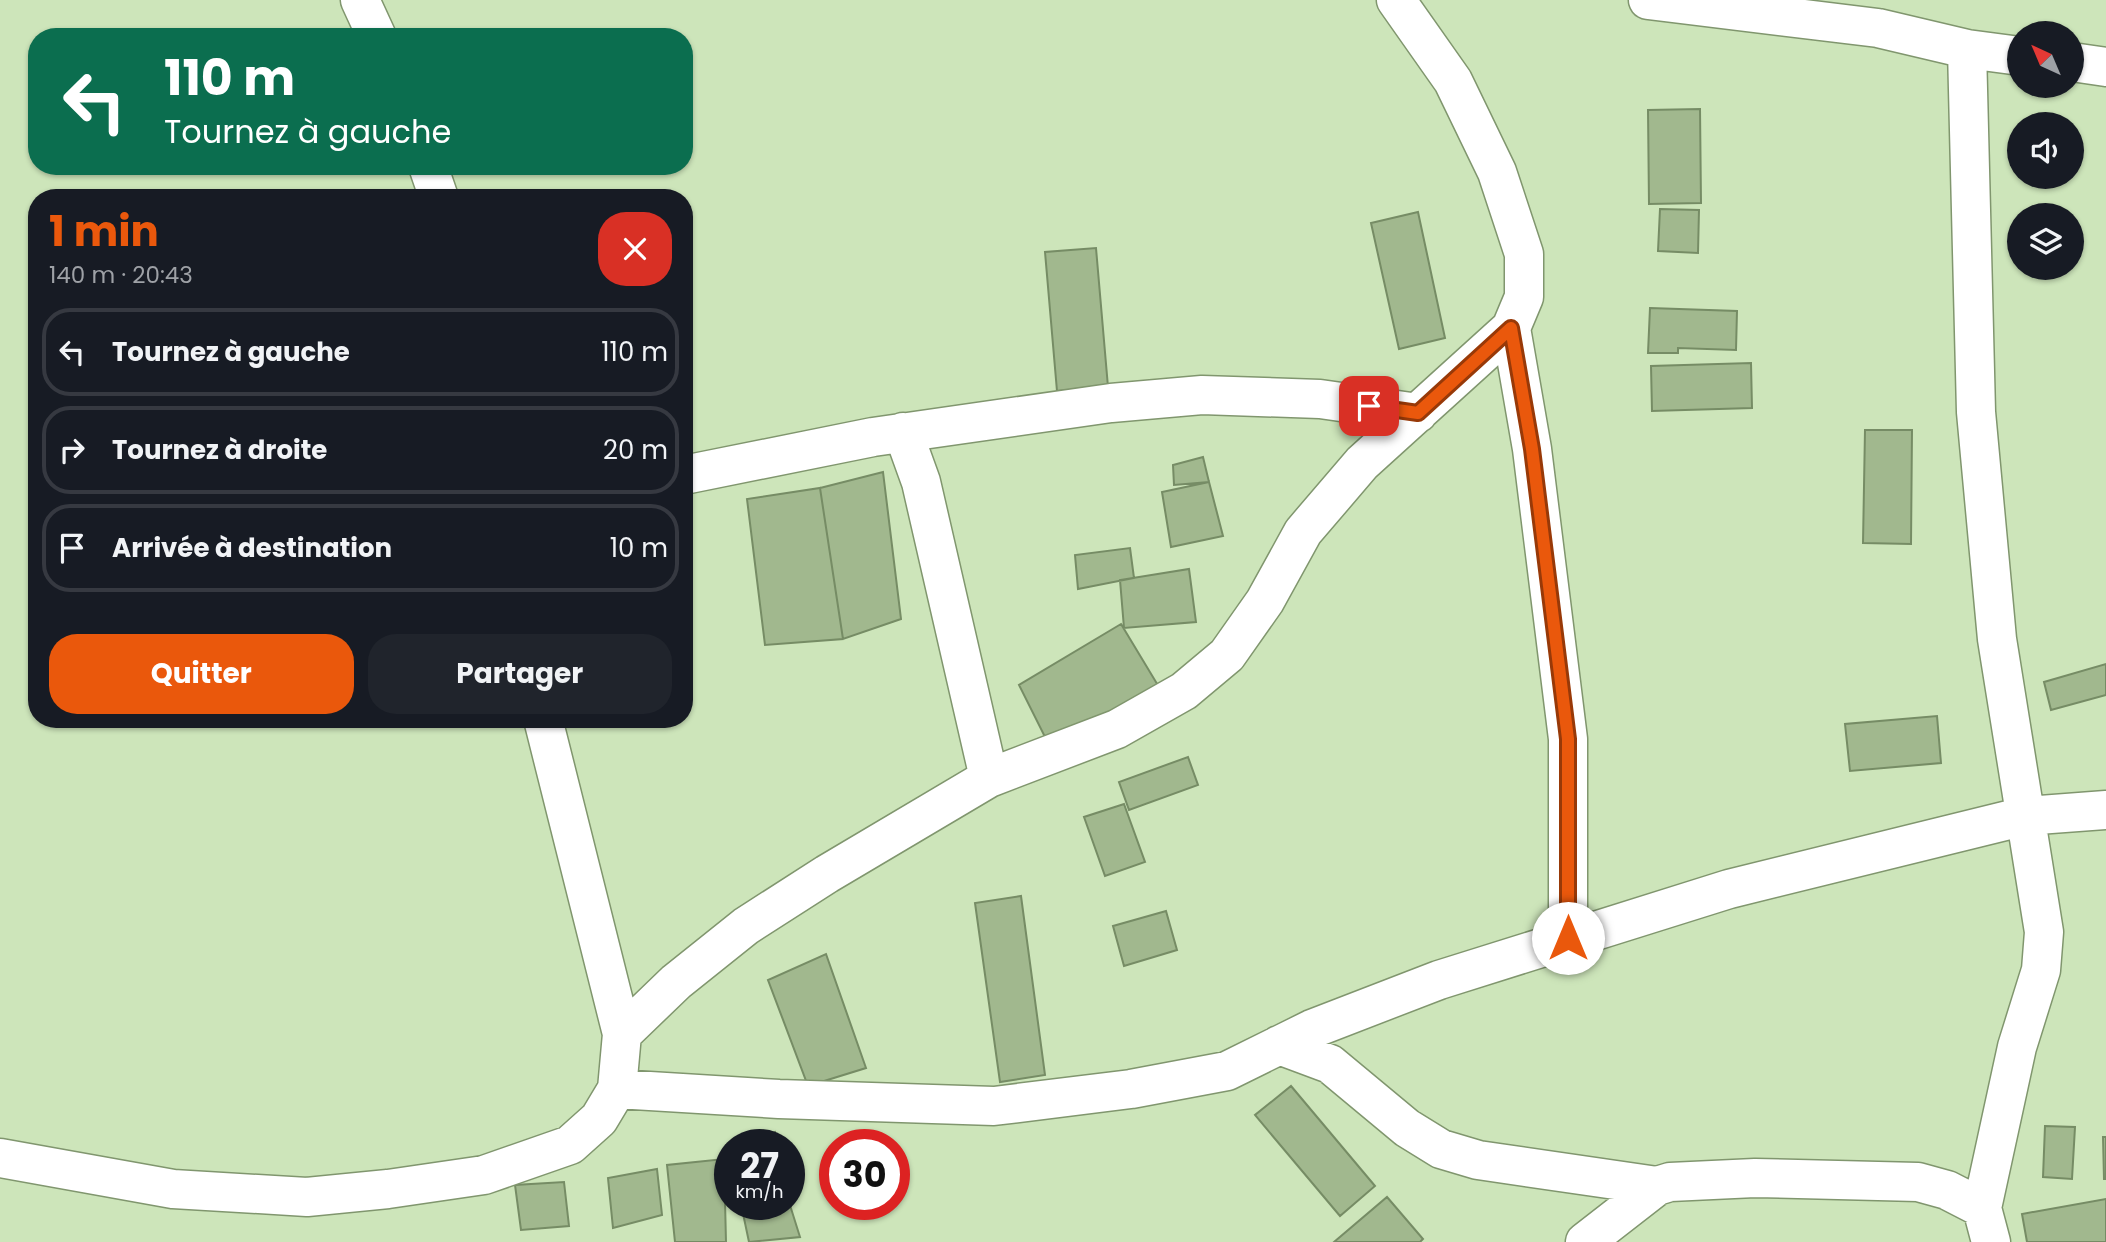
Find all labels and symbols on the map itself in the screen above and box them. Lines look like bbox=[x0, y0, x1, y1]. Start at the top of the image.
north arrow bbox=[2007, 21, 2084, 98]
pin bbox=[1339, 376, 1399, 436]
position arrow bbox=[1531, 901, 1605, 975]
speed limit sign: 30 bbox=[819, 1129, 910, 1220]

